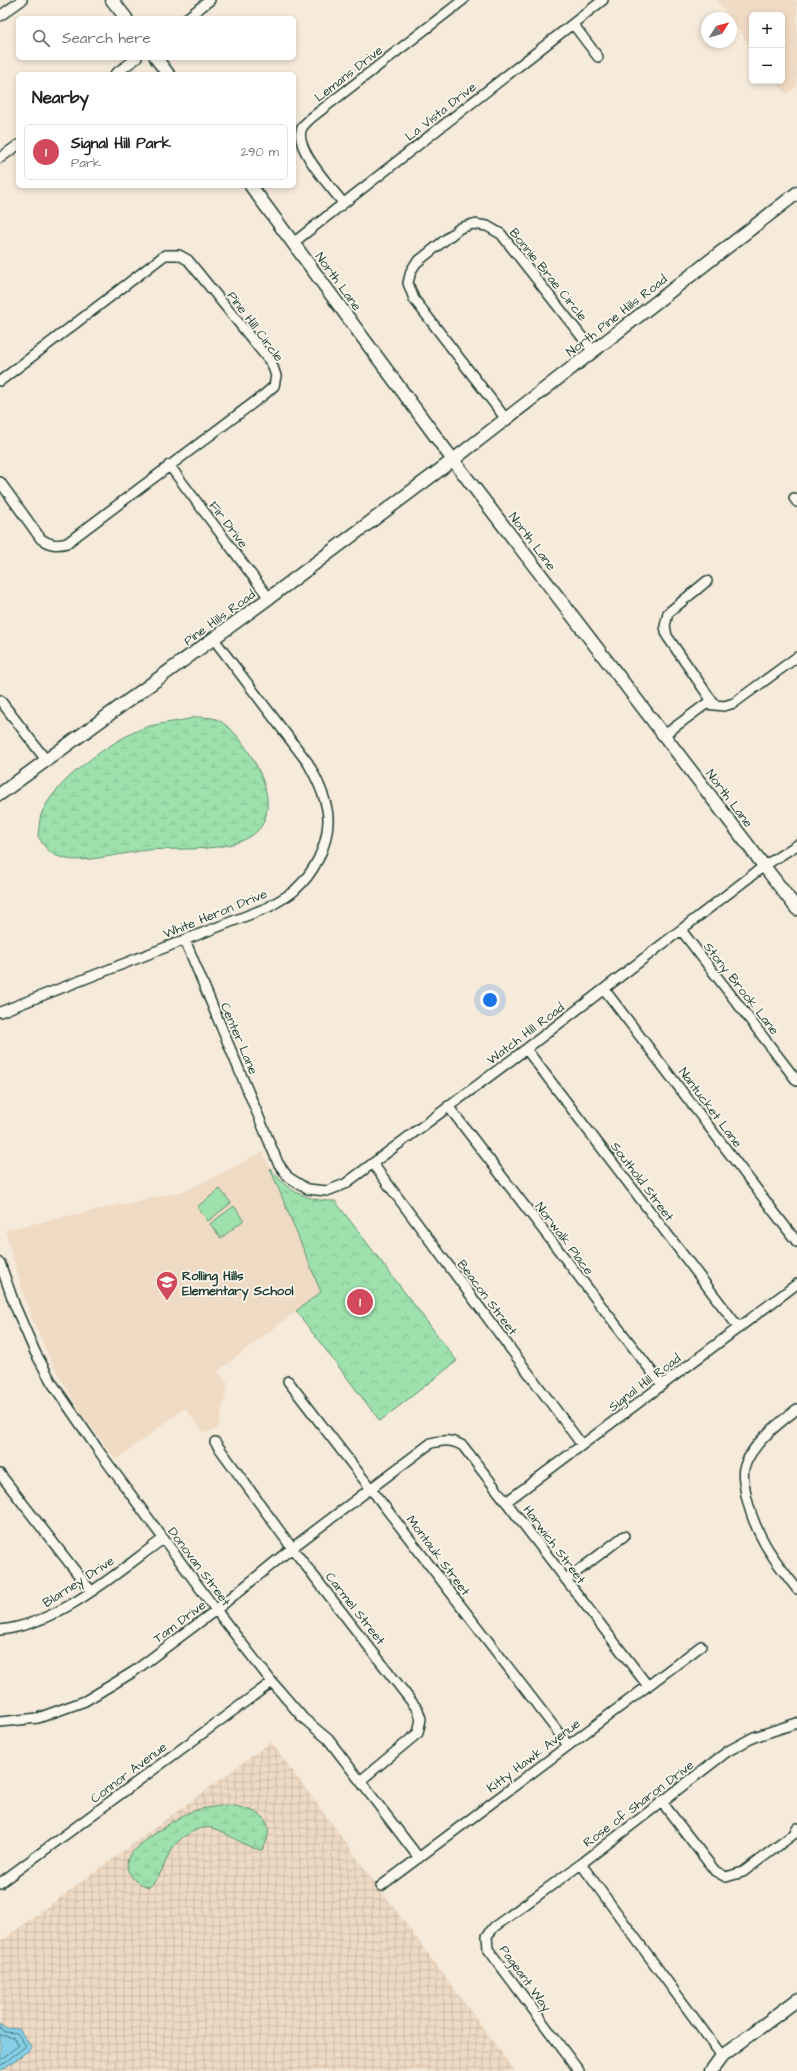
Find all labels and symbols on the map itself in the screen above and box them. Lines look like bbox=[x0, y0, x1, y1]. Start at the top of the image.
north arrow bbox=[701, 12, 737, 48]
street label: Lemans Drive bbox=[311, 41, 387, 106]
street label: La Vista Drive bbox=[401, 78, 480, 145]
street label: Bonnie Brae Circle bbox=[505, 224, 591, 325]
street label: North Lane bbox=[311, 249, 366, 315]
street label: North Pine Hills Road bbox=[562, 270, 671, 361]
street label: Pine Hill Circle bbox=[223, 288, 288, 365]
street label: Fir Drive bbox=[205, 497, 252, 552]
street label: North Lane bbox=[504, 509, 560, 574]
street label: Pine Hills Road bbox=[180, 585, 259, 650]
street label: North Lane bbox=[701, 766, 757, 831]
street label: White Heron Drive bbox=[161, 885, 270, 943]
street label: Stony Brook Lane bbox=[699, 938, 783, 1039]
your location bbox=[480, 990, 500, 1010]
street label: Watch Hill Road bbox=[483, 998, 568, 1069]
street label: Center Lane bbox=[216, 1000, 262, 1077]
street label: Nantucket Lane bbox=[674, 1064, 746, 1151]
street label: Southold Street bbox=[606, 1138, 679, 1226]
street label: Norwalk Place bbox=[531, 1198, 598, 1279]
street label: Beacon Street bbox=[453, 1256, 522, 1340]
place label: Rolling Hills Elementary School bbox=[182, 1267, 294, 1301]
school or university icon: Rolling Hills Elementary School bbox=[154, 1269, 180, 1302]
pin: 1 bbox=[347, 1287, 373, 1317]
street label: Signal Hill Road bbox=[605, 1349, 685, 1417]
street label: Harwich Street bbox=[519, 1502, 590, 1588]
street label: Montauk Street bbox=[402, 1512, 475, 1600]
street label: Donovan Street bbox=[164, 1523, 235, 1610]
street label: Blarney Drive bbox=[39, 1552, 119, 1613]
street label: Carmel Street bbox=[321, 1569, 390, 1649]
street label: Tam Drive bbox=[150, 1596, 210, 1647]
street label: Kitty Hawk Avenue bbox=[483, 1715, 585, 1798]
street label: Connor Avenue bbox=[87, 1738, 171, 1808]
street label: Rose of Sharon Drive bbox=[579, 1756, 698, 1851]
street label: Pageant Way bbox=[494, 1942, 555, 2016]

